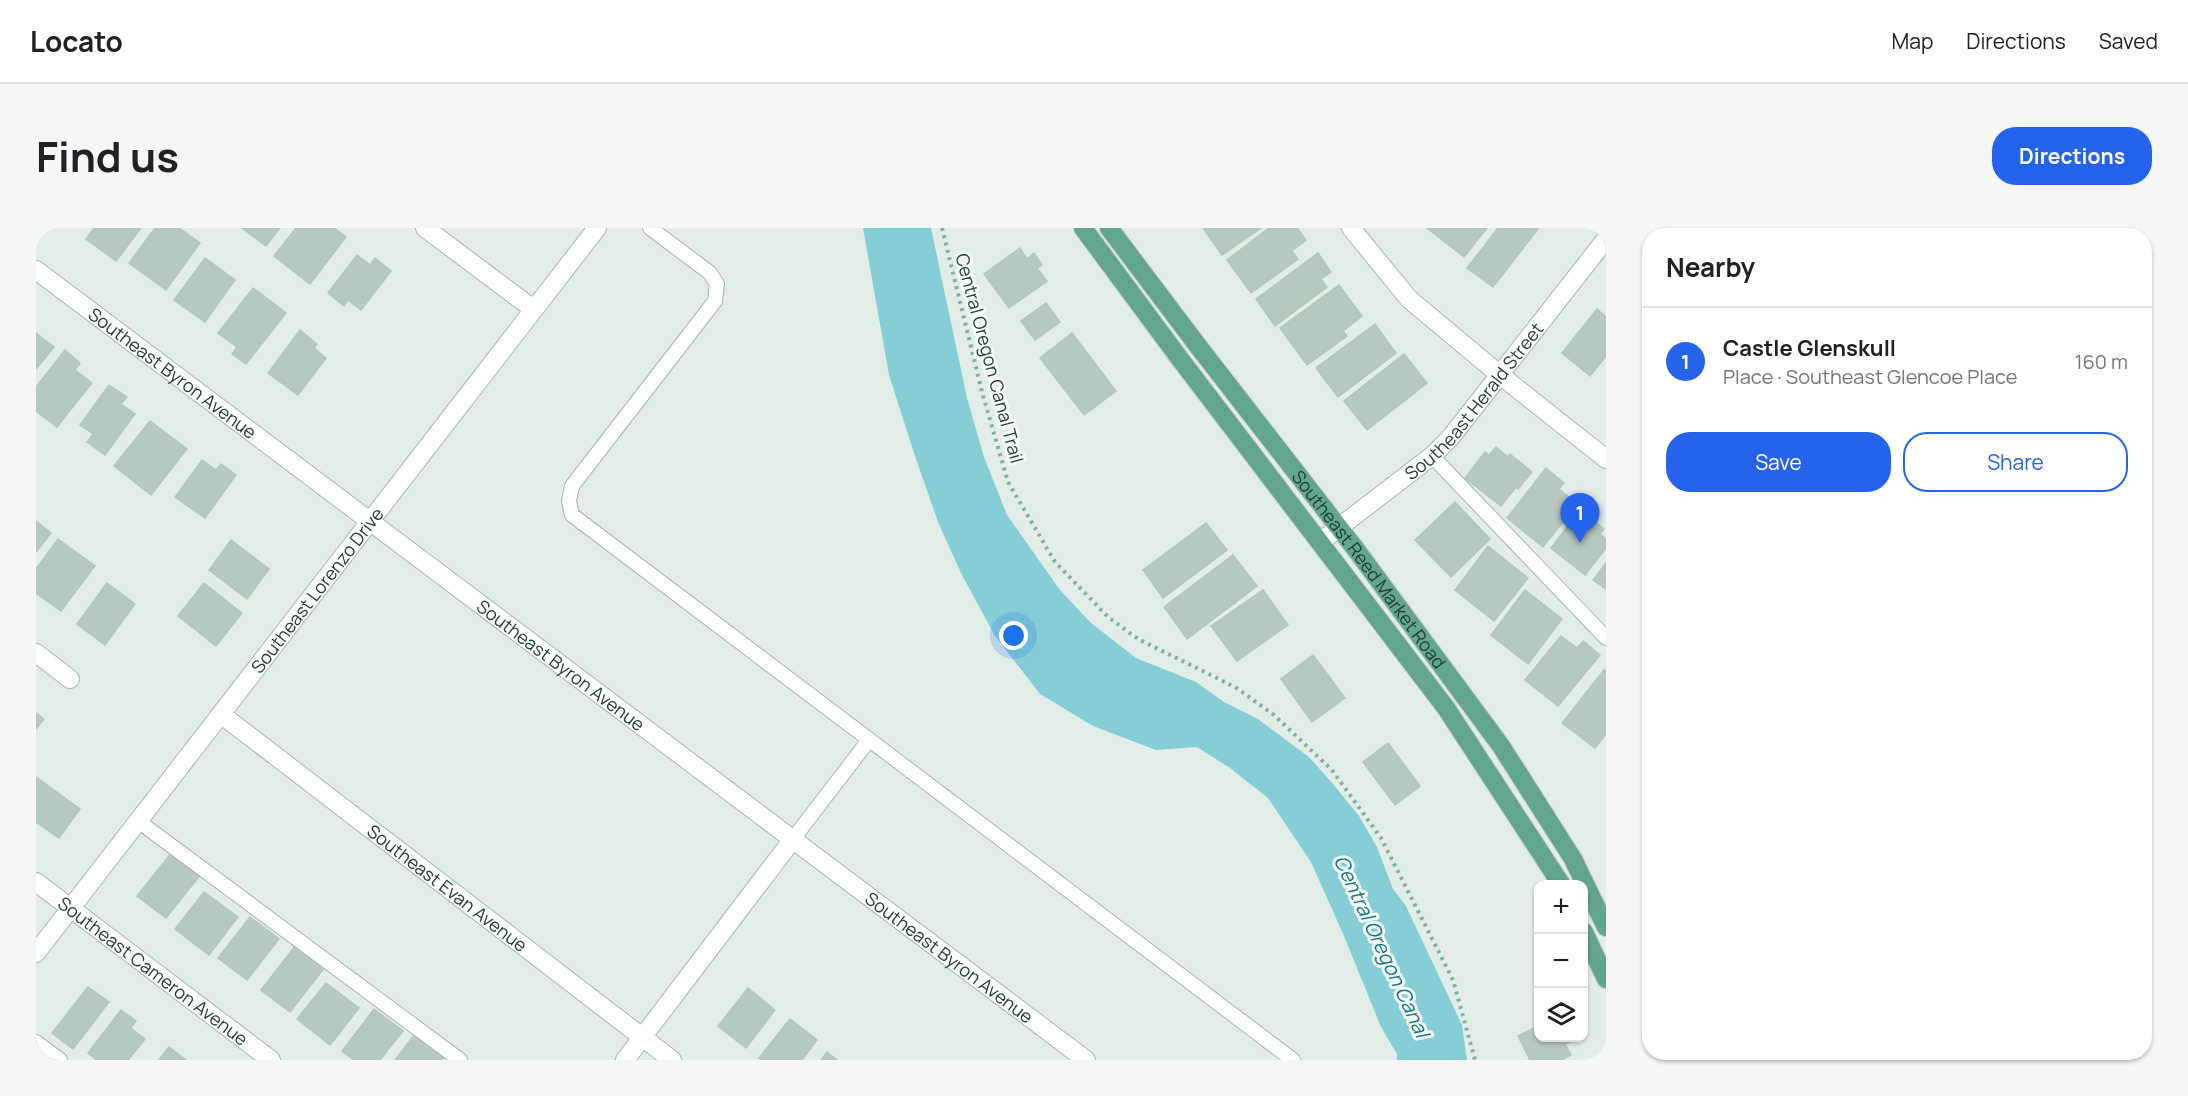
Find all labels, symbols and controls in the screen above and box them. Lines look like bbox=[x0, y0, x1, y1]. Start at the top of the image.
text: Locato bbox=[30, 22, 123, 60]
text: Map bbox=[1892, 27, 1933, 55]
text: Directions bbox=[1966, 27, 2066, 55]
text: Saved bbox=[2099, 27, 2158, 55]
text: Find us bbox=[36, 127, 179, 185]
button: Directions bbox=[1992, 127, 2152, 185]
text: Nearby bbox=[1666, 249, 1755, 285]
street label: Central Oregon Canal Trail bbox=[950, 250, 1030, 466]
street label: Southeast Byron Avenue bbox=[84, 302, 262, 444]
street label: Southeast Herald Street bbox=[1399, 317, 1548, 485]
text: Castle Glenskull bbox=[1723, 333, 1896, 363]
text: 1 bbox=[1681, 348, 1690, 375]
text: 160 m bbox=[2075, 348, 2128, 375]
text: Place · Southeast Glencoe Place bbox=[1723, 363, 2017, 390]
button: Save bbox=[1666, 432, 1891, 492]
button: Share bbox=[1903, 432, 2128, 492]
street label: Southeast Reed Market Road bbox=[1287, 465, 1451, 673]
pin: 1 bbox=[1560, 494, 1600, 543]
street label: Southeast Lorenzo Drive bbox=[245, 502, 389, 678]
street label: Southeast Byron Avenue bbox=[472, 594, 650, 736]
your location bbox=[999, 621, 1028, 650]
street label: Southeast Evan Avenue bbox=[362, 819, 532, 957]
water label: Central Oregon Canal bbox=[1328, 851, 1437, 1044]
map controls bbox=[1534, 880, 1588, 1042]
button: + bbox=[1534, 880, 1588, 934]
street label: Southeast Byron Avenue bbox=[860, 886, 1038, 1028]
street label: Southeast Cameron Avenue bbox=[53, 891, 253, 1051]
button: − bbox=[1534, 934, 1588, 988]
button: layers bbox=[1534, 988, 1588, 1042]

